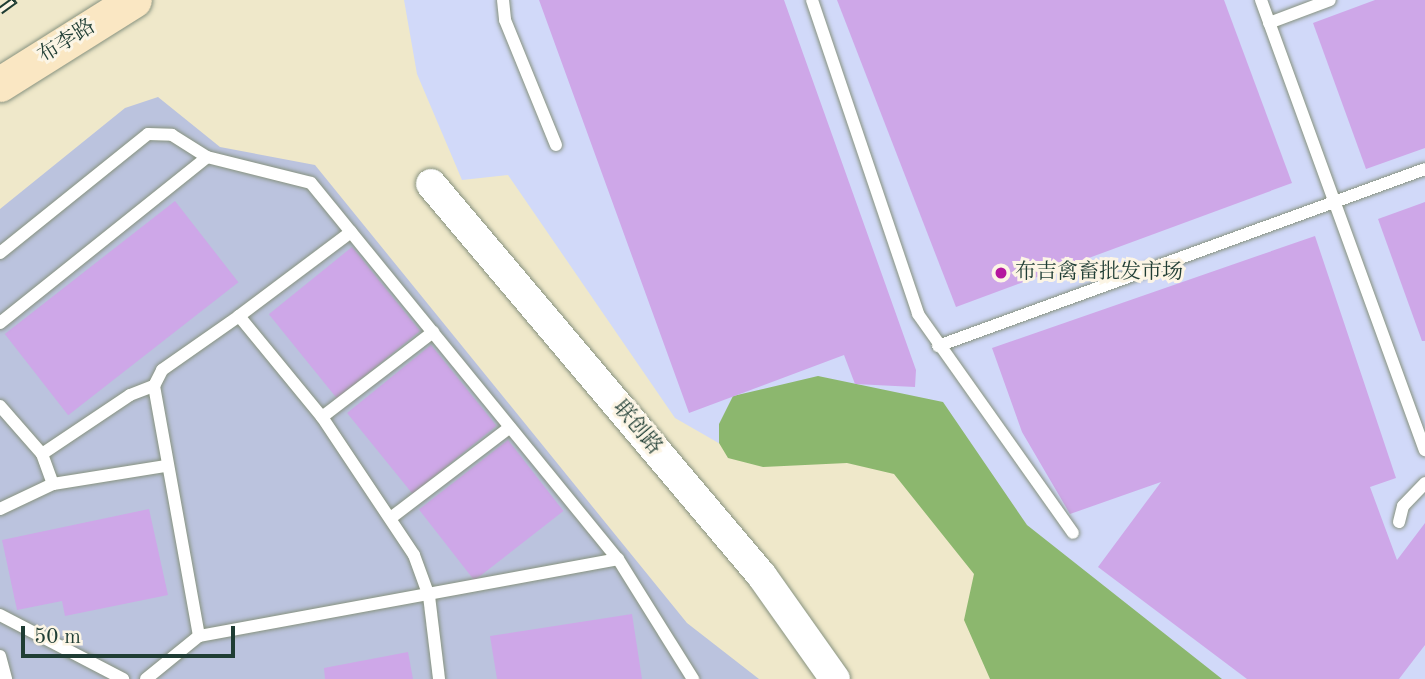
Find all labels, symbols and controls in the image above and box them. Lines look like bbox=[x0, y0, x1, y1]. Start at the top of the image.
street label: 布李路 bbox=[34, 15, 100, 69]
place label: 布吉禽畜批发市场 bbox=[1015, 260, 1183, 286]
marker: 布吉禽畜批发市场 bbox=[993, 265, 1009, 281]
street label: 联创路 bbox=[607, 396, 667, 460]
scale bar bbox=[24, 612, 238, 656]
text: 50 m bbox=[34, 627, 81, 648]

